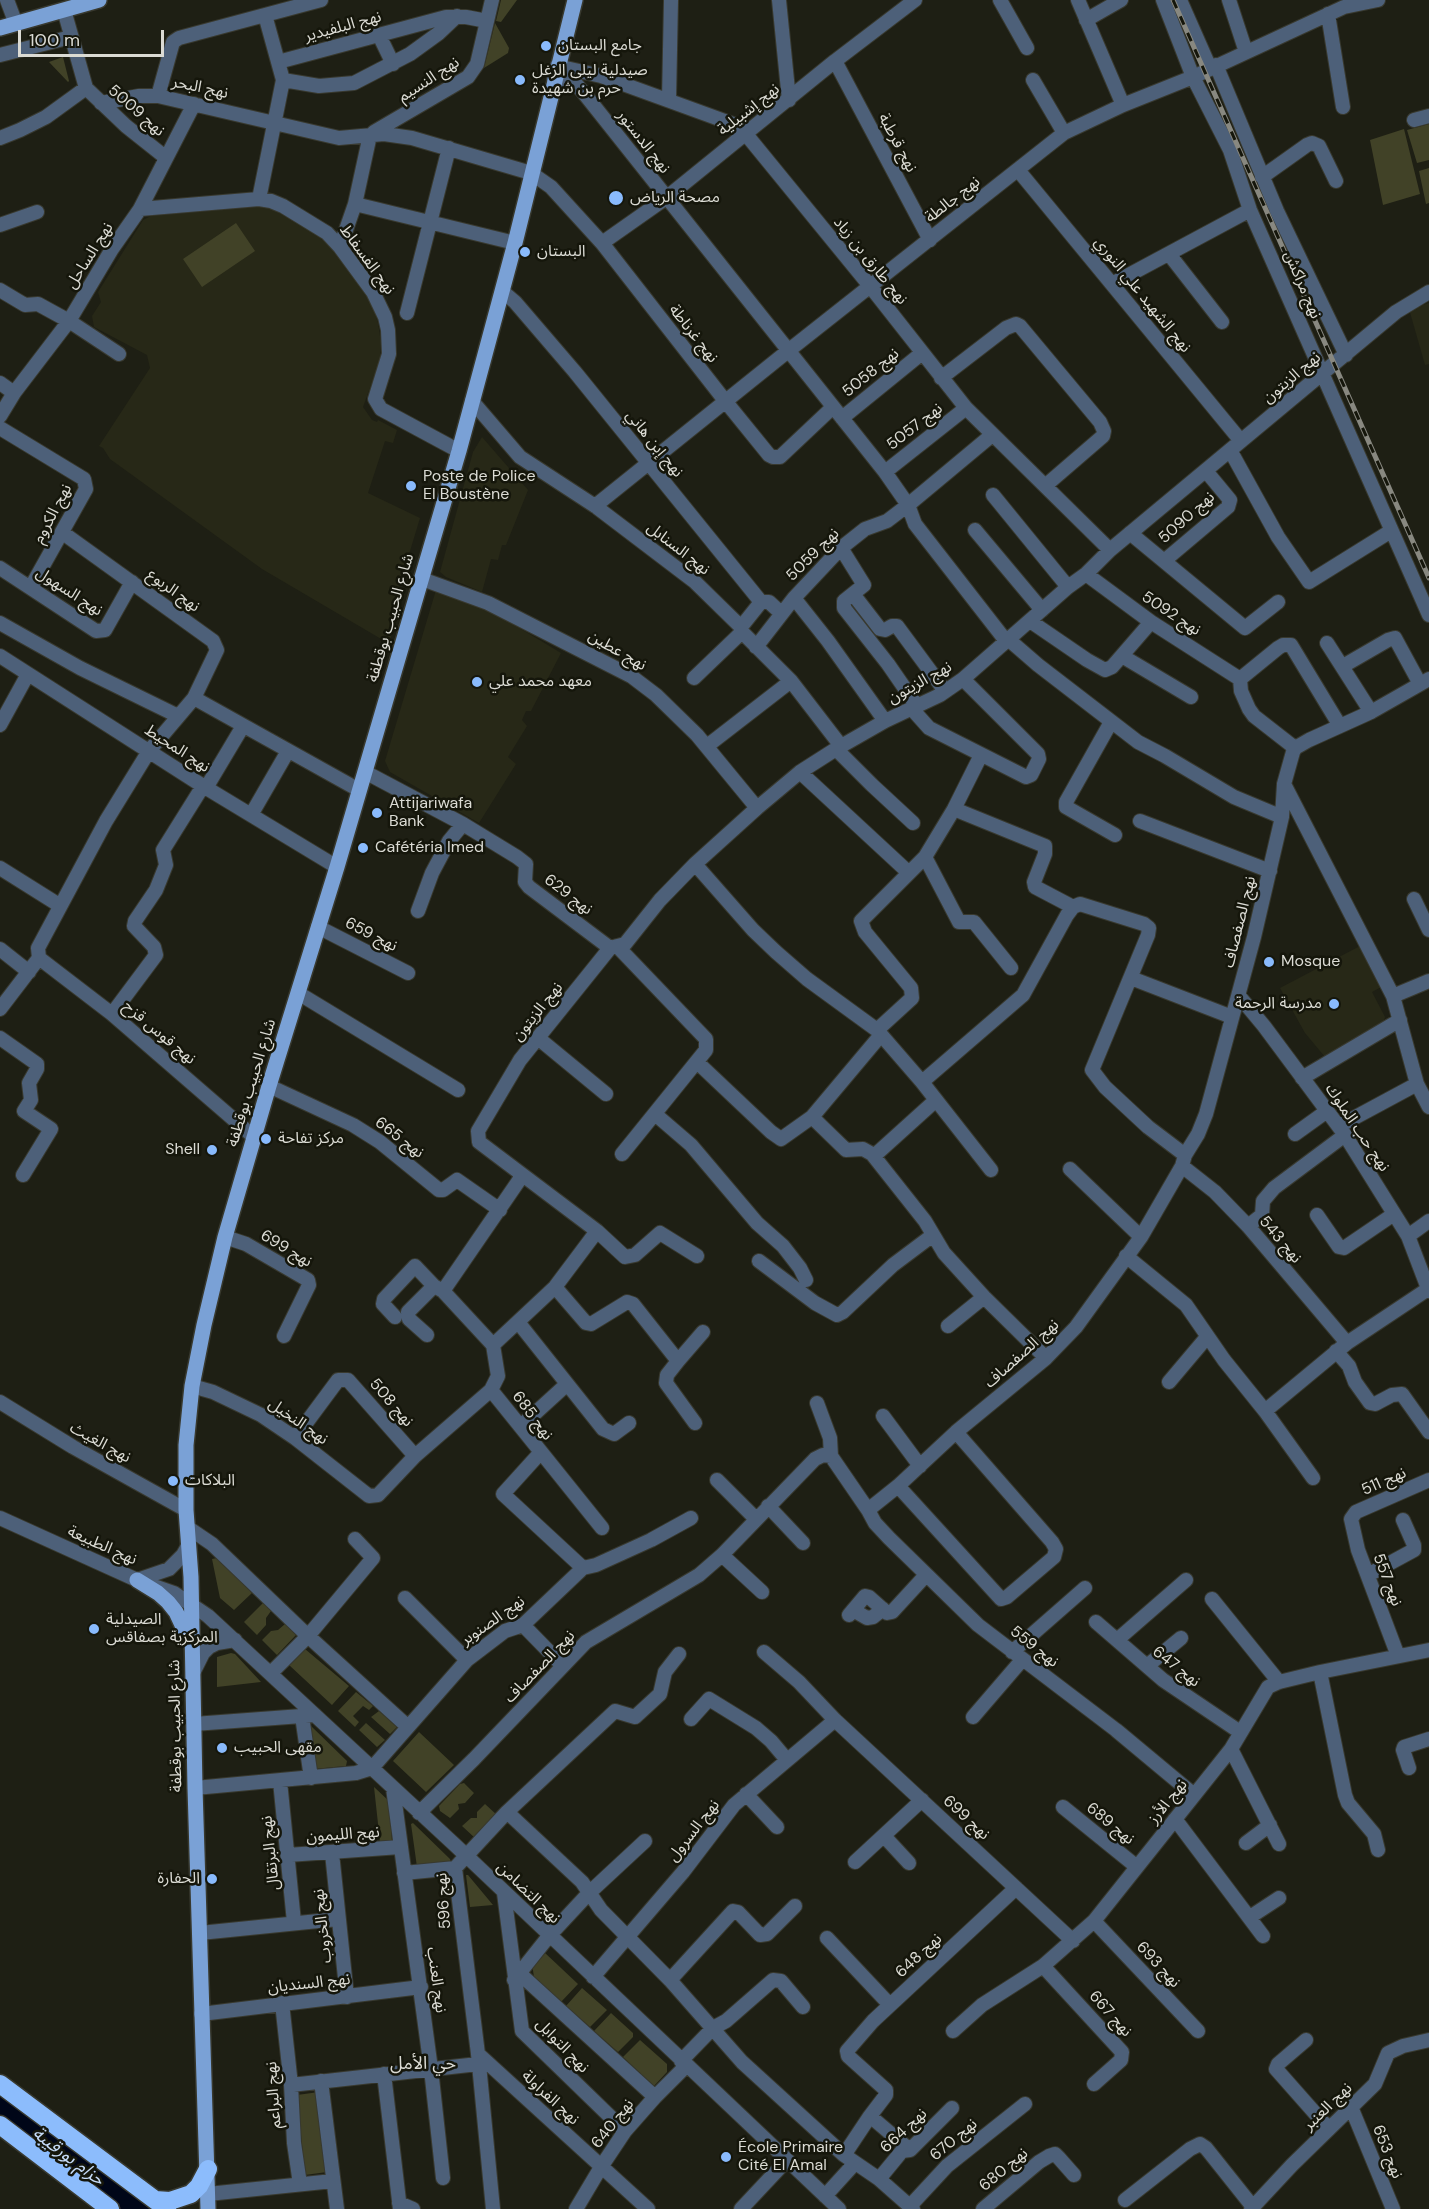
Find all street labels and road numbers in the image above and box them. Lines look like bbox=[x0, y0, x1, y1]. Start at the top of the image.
street label: نهج البلفيدير bbox=[302, 8, 384, 46]
street label: نهج النسيم bbox=[395, 53, 463, 107]
street label: نهج البحر bbox=[170, 73, 230, 103]
street label: نهج إشبيلية bbox=[714, 80, 784, 140]
street label: نهج 5009 bbox=[104, 81, 168, 141]
street label: نهج الدستور bbox=[612, 106, 674, 178]
street label: نهج قرطبة bbox=[873, 110, 921, 176]
street label: نهج جالطة bbox=[922, 173, 984, 227]
street label: نهج طارق بن زياد bbox=[829, 213, 911, 309]
street label: نهج الساحل bbox=[62, 219, 118, 293]
street label: نهج الفسفاط bbox=[335, 221, 399, 299]
street label: نهج الشهيد علي النوري bbox=[1089, 233, 1195, 357]
street label: نهج مراكش bbox=[1279, 248, 1325, 322]
street label: نهج غرناطة bbox=[664, 301, 722, 367]
street label: نهج 5058 bbox=[839, 344, 903, 402]
street label: نهج الزيتون bbox=[1259, 348, 1325, 408]
street label: نهج 5057 bbox=[883, 399, 947, 455]
street label: نهج إبن هاني bbox=[621, 406, 687, 482]
street label: نهج الكروم bbox=[29, 481, 77, 547]
street label: نهج 5090 bbox=[1155, 488, 1219, 548]
street label: نهج السنابل bbox=[643, 518, 713, 580]
street label: نهج 5059 bbox=[782, 524, 844, 586]
street label: شارع الحبيب بوقطفة bbox=[363, 551, 419, 685]
street label: نهج السهول bbox=[32, 563, 106, 621]
street label: نهج الربوع bbox=[143, 565, 203, 617]
street label: نهج 5092 bbox=[1138, 588, 1204, 640]
street label: نهج عطين bbox=[584, 627, 650, 675]
street label: نهج الزيتون bbox=[885, 658, 955, 708]
street label: نهج المحيط bbox=[141, 721, 213, 777]
street label: نهج 629 bbox=[540, 871, 596, 919]
street label: نهج الصفصاف bbox=[1219, 874, 1261, 970]
street label: نهج 659 bbox=[342, 914, 400, 956]
street label: نهج الزيتون bbox=[508, 979, 568, 1045]
street label: نهج قوس قزح bbox=[119, 997, 199, 1069]
street label: شارع الحبيب بوقطفة bbox=[223, 1017, 281, 1149]
street label: نهج حب الملوك bbox=[1321, 1080, 1393, 1176]
street label: نهج 665 bbox=[371, 1113, 427, 1163]
street label: نهج 543 bbox=[1255, 1212, 1305, 1268]
street label: نهج 699 bbox=[257, 1226, 315, 1272]
street label: نهج الصفصاف bbox=[981, 1316, 1063, 1392]
street label: نهج 508 bbox=[365, 1375, 417, 1431]
street label: نهج 685 bbox=[507, 1388, 557, 1444]
street label: نهج النخيل bbox=[264, 1395, 332, 1449]
street label: نهج الغيث bbox=[66, 1418, 134, 1468]
street label: نهج 511 bbox=[1359, 1464, 1409, 1500]
street label: نهج الطبيعة bbox=[64, 1522, 140, 1570]
street label: نهج 557 bbox=[1368, 1551, 1406, 1609]
street label: نهج الصنوبر bbox=[457, 1592, 529, 1650]
street label: نهج 559 bbox=[1006, 1622, 1062, 1672]
street label: نهج الصفصاف bbox=[501, 1627, 579, 1707]
street label: نهج 647 bbox=[1148, 1642, 1204, 1692]
street label: شارع الحبيب بوقطفة bbox=[165, 1659, 187, 1793]
street label: نهج الأرز bbox=[1144, 1776, 1192, 1828]
street label: نهج 699 bbox=[939, 1792, 993, 1844]
street label: نهج السرول bbox=[664, 1796, 724, 1866]
street label: نهج 689 bbox=[1082, 1799, 1138, 1849]
street label: نهج البرتقال bbox=[258, 1815, 284, 1891]
street label: نهج الليمون bbox=[306, 1823, 380, 1847]
street label: نهج التضامن bbox=[492, 1858, 564, 1928]
street label: نهج 596 bbox=[432, 1872, 456, 1930]
street label: نهج الخروب bbox=[310, 1888, 336, 1964]
street label: نهج 648 bbox=[892, 1930, 946, 1982]
street label: نهج 693 bbox=[1132, 1938, 1184, 1992]
street label: نهج العنب bbox=[422, 1946, 450, 2014]
street label: نهج السنديان bbox=[267, 1970, 351, 1998]
street label: نهج 667 bbox=[1084, 1987, 1136, 2041]
street label: نهج التوابل bbox=[531, 2015, 593, 2077]
street label: نهج البراعم bbox=[262, 2061, 286, 2129]
street label: نهج الفراولة bbox=[517, 2067, 583, 2129]
street label: نهج العنبر bbox=[1300, 2079, 1356, 2135]
street label: نهج 640 bbox=[588, 2095, 638, 2153]
street label: نهج 664 bbox=[877, 2105, 931, 2157]
street label: نهج 670 bbox=[926, 2115, 982, 2165]
street label: نهج 653 bbox=[1368, 2122, 1406, 2182]
street label: نهج 680 bbox=[976, 2144, 1032, 2196]

